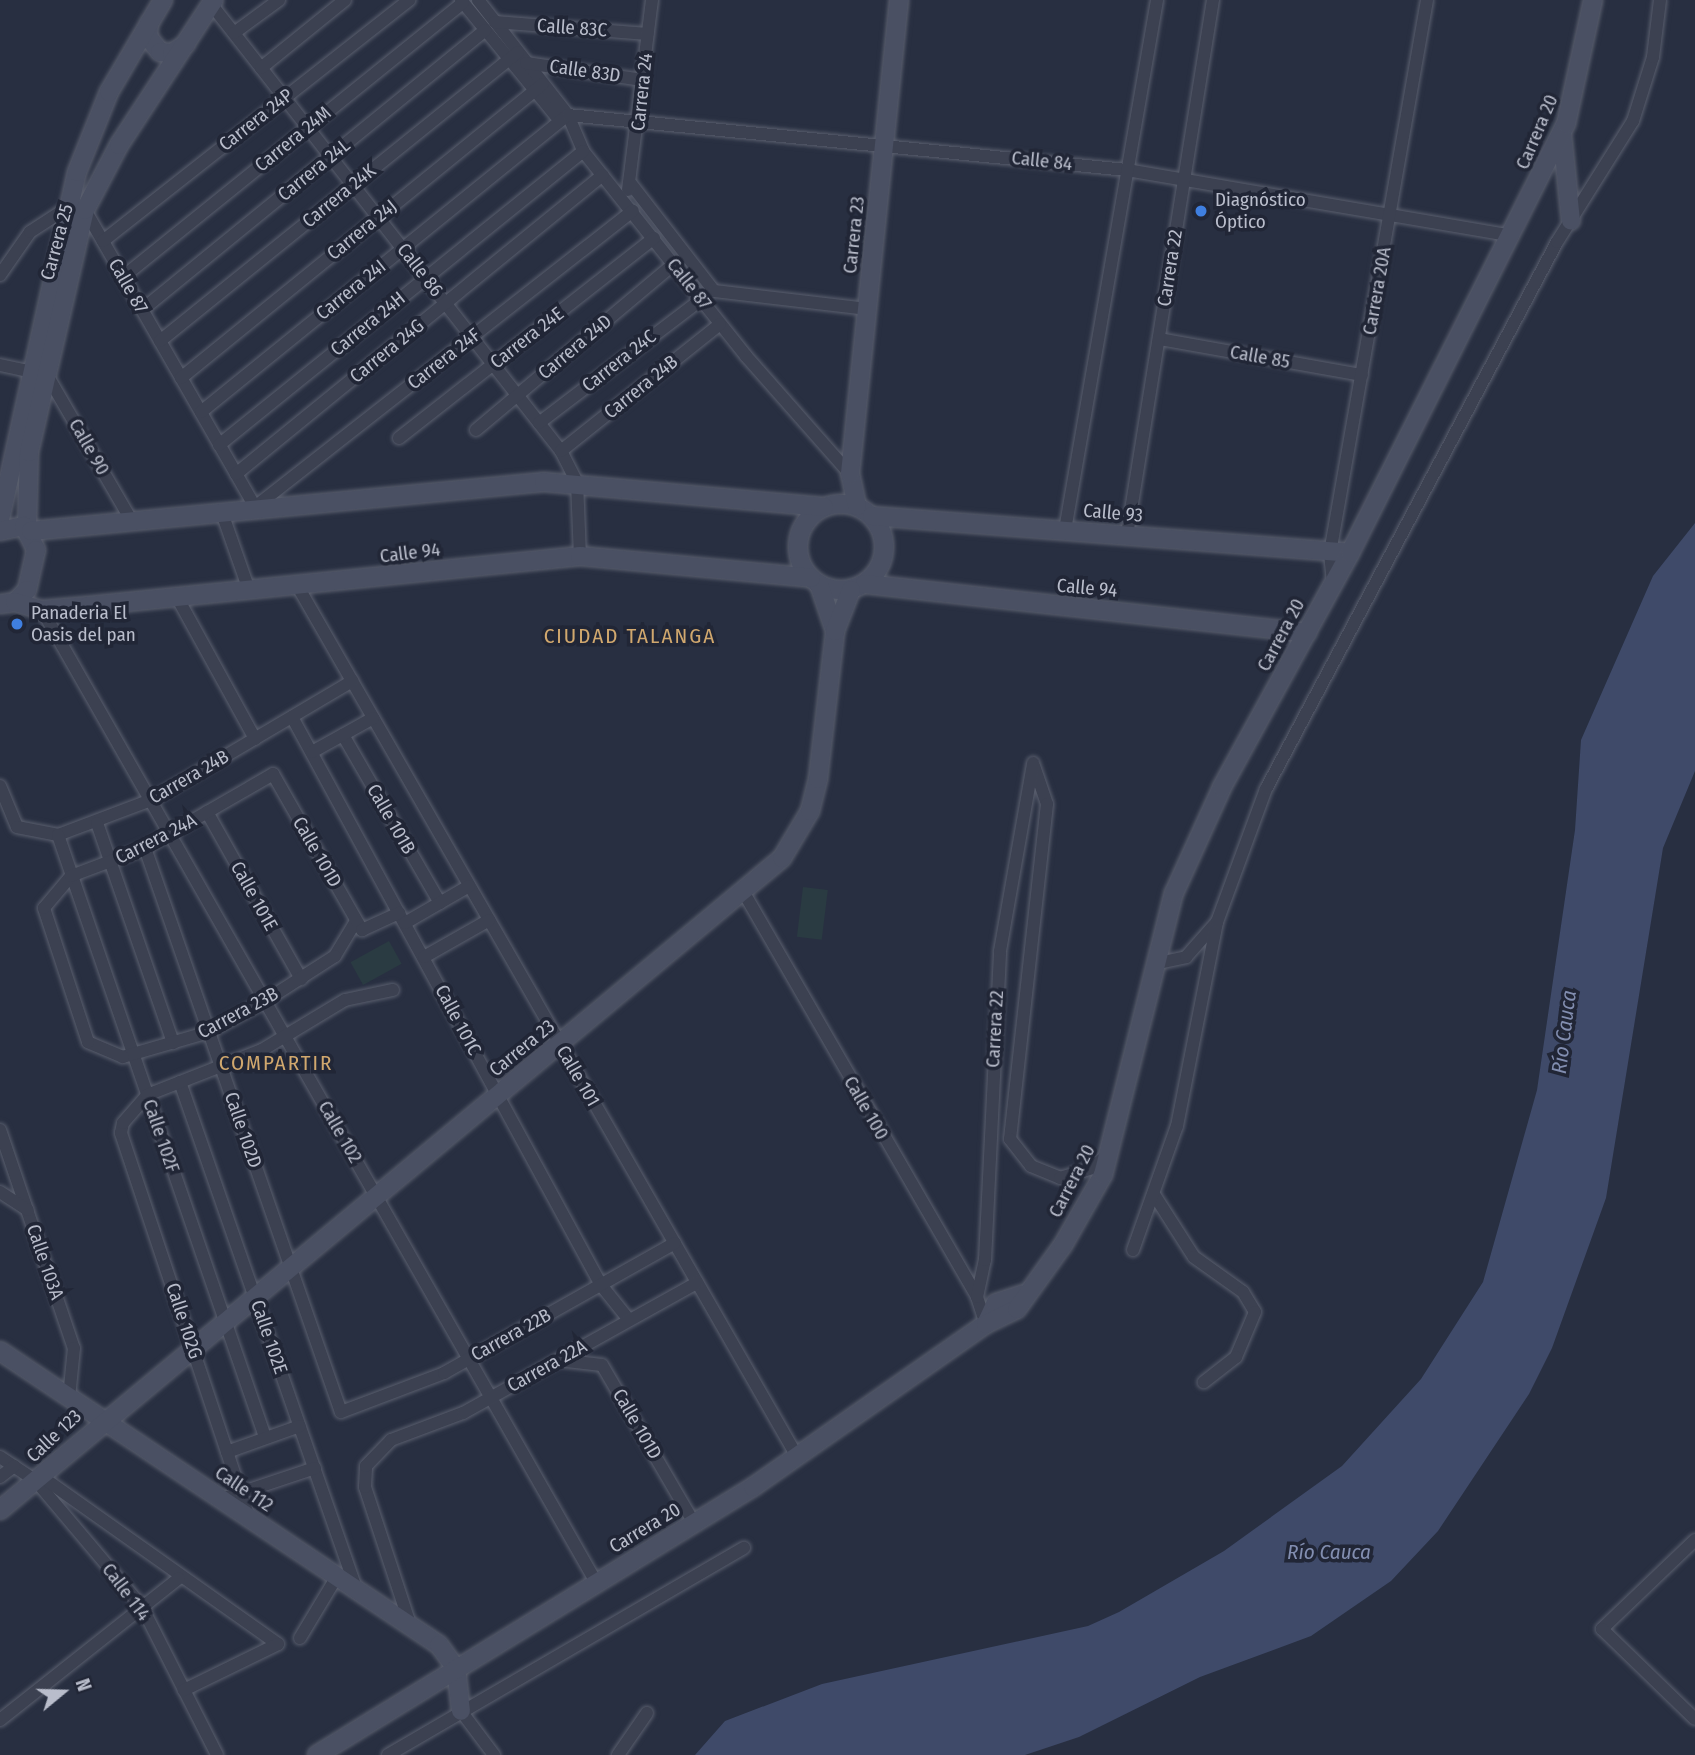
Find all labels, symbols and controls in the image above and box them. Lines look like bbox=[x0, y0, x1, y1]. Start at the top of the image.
street label: Calle 83C bbox=[536, 14, 608, 42]
street label: Carrera 24 bbox=[627, 52, 657, 132]
street label: Calle 83D bbox=[548, 55, 622, 87]
street label: Carrera 24P bbox=[214, 84, 298, 156]
street label: Carrera 20 bbox=[1511, 91, 1563, 173]
street label: Carrera 24M bbox=[250, 101, 336, 177]
street label: Carrera 24L bbox=[273, 134, 355, 206]
street label: Calle 84 bbox=[1010, 146, 1074, 176]
street label: Carrera 24K bbox=[298, 159, 380, 233]
place label: Diagnóstico Óptico bbox=[1215, 189, 1306, 233]
street label: Carrera 24J bbox=[323, 195, 401, 265]
street label: Carrera 23 bbox=[839, 195, 869, 275]
street label: Carrera 25 bbox=[36, 201, 78, 283]
marker: Diagnóstico Óptico bbox=[1193, 203, 1209, 219]
street label: Carrera 22 bbox=[1153, 228, 1187, 308]
street label: Calle 86 bbox=[392, 239, 448, 301]
street label: Carrera 20A bbox=[1358, 245, 1396, 337]
street label: Calle 87 bbox=[662, 254, 716, 314]
street label: Calle 87 bbox=[103, 255, 153, 317]
street label: Carrera 24I bbox=[312, 255, 390, 325]
street label: Carrera 24H bbox=[326, 287, 410, 361]
street label: Carrera 24E bbox=[486, 302, 568, 374]
street label: Carrera 24D bbox=[534, 310, 616, 384]
street label: Carrera 24G bbox=[345, 314, 429, 388]
street label: Carrera 24F bbox=[403, 323, 485, 395]
street label: Carrera 24C bbox=[577, 325, 661, 397]
street label: Calle 85 bbox=[1228, 341, 1292, 373]
street label: Carrera 24B bbox=[600, 350, 682, 424]
street label: Calle 90 bbox=[64, 415, 114, 479]
street label: Calle 93 bbox=[1082, 499, 1144, 527]
street label: Calle 94 bbox=[379, 538, 441, 568]
street label: Calle 94 bbox=[1056, 574, 1118, 602]
street label: Carrera 20 bbox=[1252, 595, 1310, 675]
place label: Panaderia El Oasis del pan bbox=[31, 602, 136, 646]
marker: Panaderia El Oasis del pan bbox=[9, 616, 25, 632]
district label: CIUDAD TALANGA bbox=[545, 623, 715, 649]
street label: Carrera 24B bbox=[145, 745, 233, 809]
street label: Calle 101B bbox=[362, 780, 420, 858]
street label: Carrera 24A bbox=[112, 809, 200, 869]
street label: Calle 101D bbox=[288, 813, 346, 891]
street label: Calle 101E bbox=[226, 857, 282, 935]
street label: Calle 101C bbox=[430, 981, 486, 1059]
street label: Carrera 23B bbox=[194, 982, 282, 1044]
water label: Río Cauca bbox=[1546, 989, 1582, 1075]
street label: Carrera 22 bbox=[982, 990, 1008, 1068]
street label: Carrera 23 bbox=[485, 1015, 559, 1081]
street label: Calle 101 bbox=[551, 1041, 605, 1111]
district label: COMPARTIR bbox=[220, 1050, 332, 1076]
street label: Calle 100 bbox=[839, 1072, 893, 1144]
street label: Calle 102D bbox=[219, 1089, 267, 1171]
street label: Calle 102F bbox=[138, 1096, 184, 1176]
street label: Calle 102 bbox=[313, 1097, 367, 1167]
street label: Carrera 20 bbox=[1044, 1141, 1100, 1221]
street label: Calle 103A bbox=[22, 1221, 68, 1303]
street label: Calle 102G bbox=[161, 1280, 207, 1362]
street label: Calle 102E bbox=[246, 1297, 292, 1377]
street label: Carrera 22B bbox=[467, 1304, 555, 1366]
street label: Carrera 22A bbox=[503, 1335, 591, 1397]
street label: Calle 101D bbox=[608, 1385, 666, 1463]
street label: Calle 123 bbox=[22, 1405, 86, 1467]
street label: Calle 112 bbox=[211, 1461, 277, 1517]
street label: Carrera 20 bbox=[605, 1498, 685, 1558]
water label: Río Cauca bbox=[1287, 1539, 1371, 1565]
street label: Calle 114 bbox=[97, 1559, 155, 1625]
north arrow bbox=[28, 1657, 98, 1727]
text: N bbox=[71, 1676, 96, 1694]

